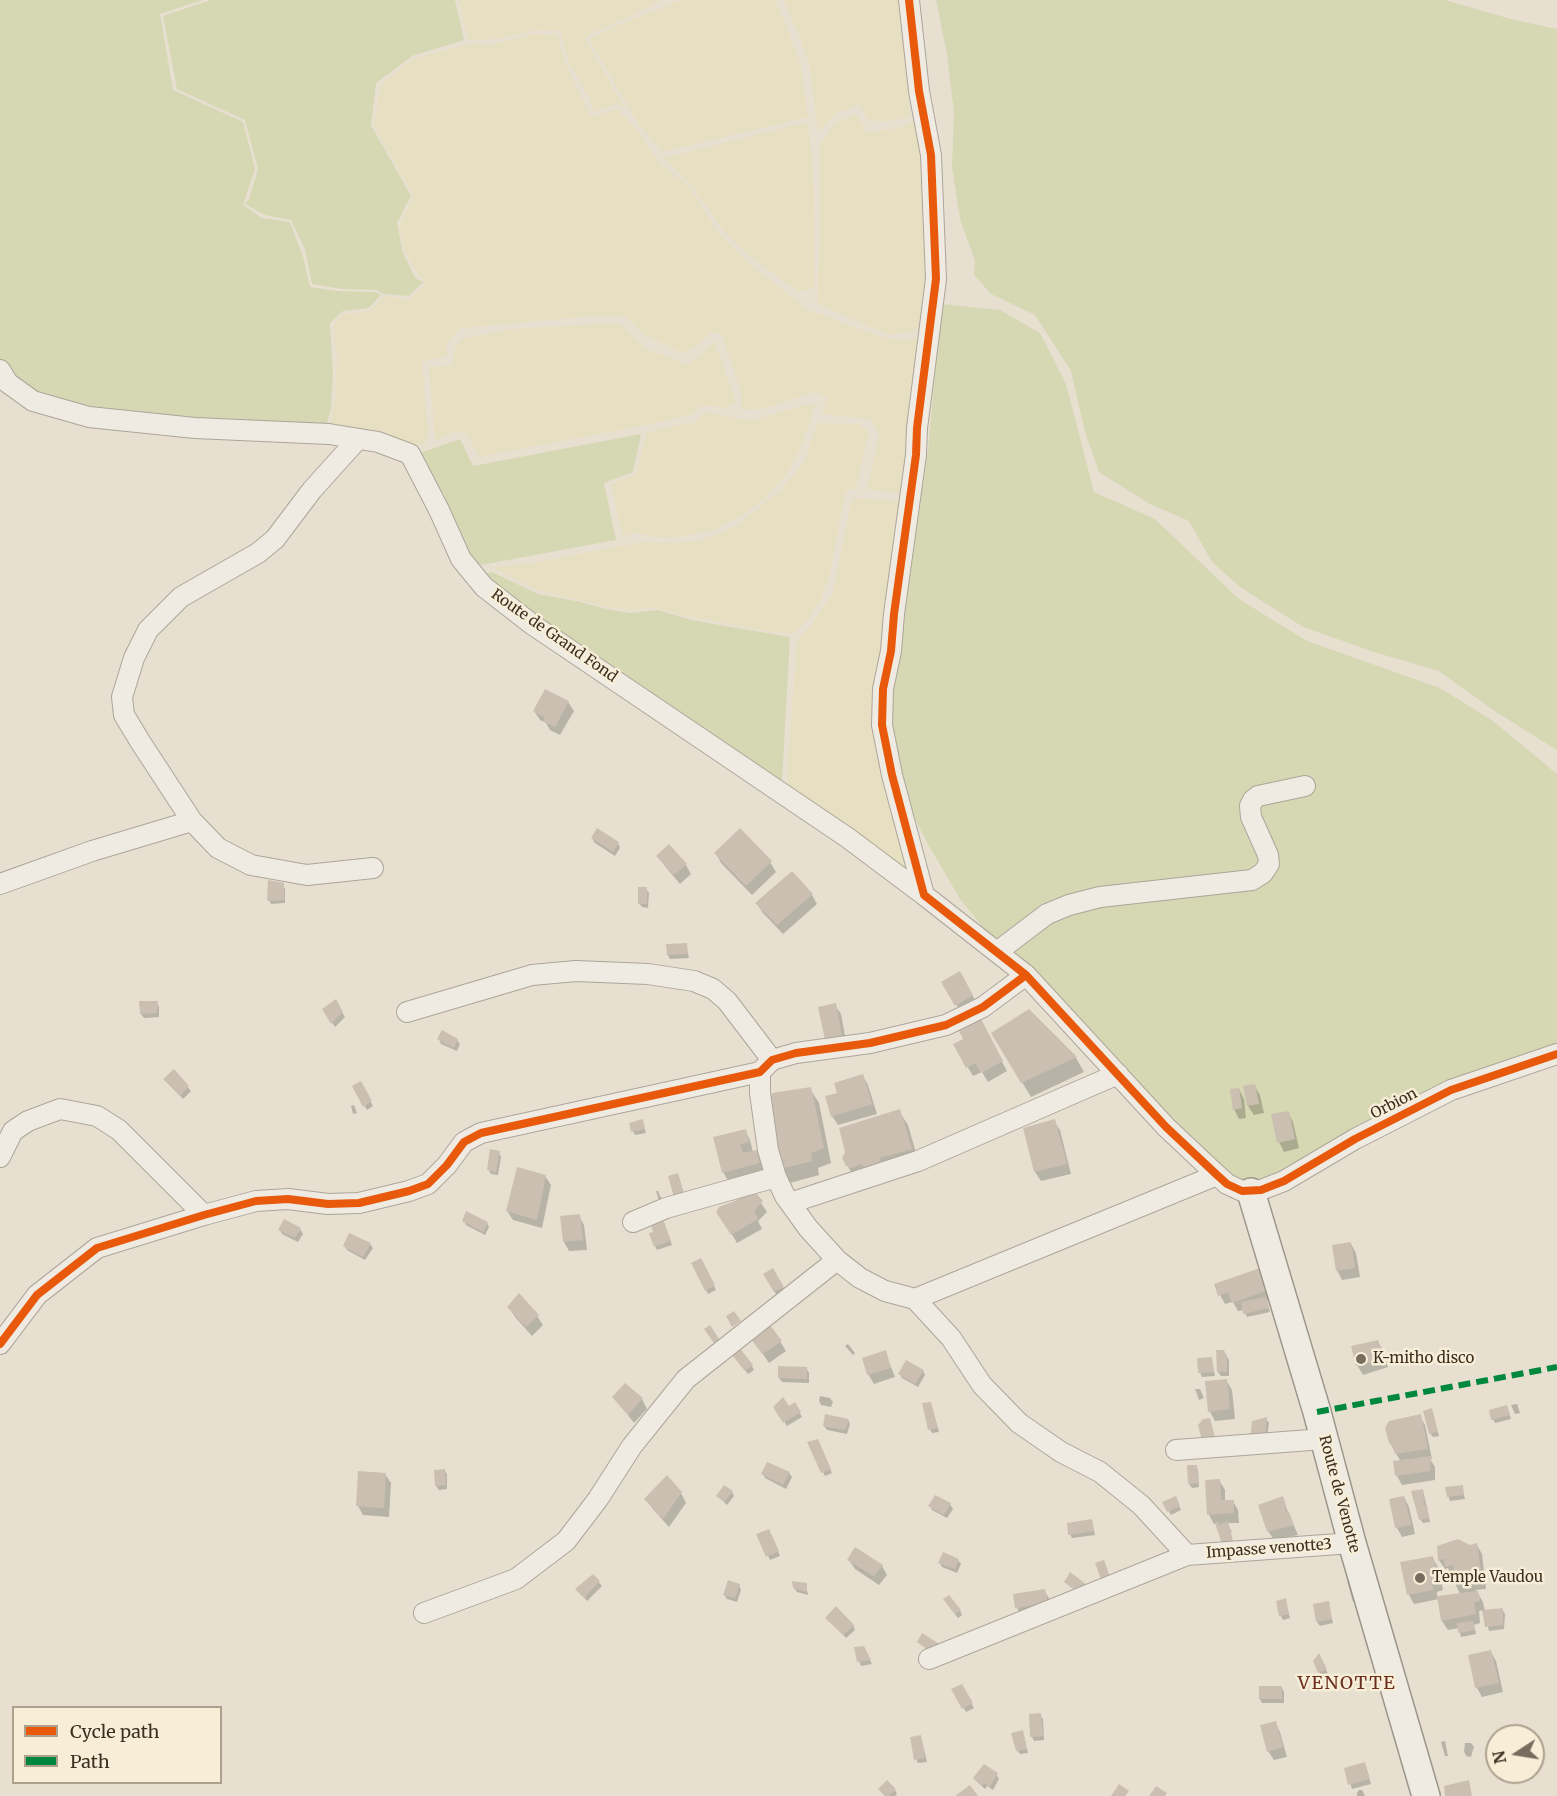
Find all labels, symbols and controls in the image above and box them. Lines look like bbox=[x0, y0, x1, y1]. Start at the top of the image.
street label: Route de Grand Fond bbox=[487, 586, 621, 686]
street label: Orbion bbox=[1368, 1085, 1420, 1123]
place label: K-mitho disco bbox=[1373, 1350, 1474, 1368]
marker: K-mitho disco bbox=[1354, 1352, 1368, 1366]
street label: Route de Venotte bbox=[1315, 1433, 1363, 1555]
street label: Impasse venotte3 bbox=[1205, 1536, 1333, 1562]
place label: Temple Vaudou bbox=[1432, 1569, 1543, 1587]
marker: Temple Vaudou bbox=[1413, 1571, 1427, 1585]
district label: VENOTTE bbox=[1298, 1673, 1396, 1695]
legend bbox=[12, 1706, 222, 1784]
text: Cycle path bbox=[70, 1720, 159, 1743]
north arrow bbox=[1485, 1724, 1545, 1784]
text: N bbox=[1488, 1749, 1510, 1766]
text: Path bbox=[70, 1750, 110, 1773]

